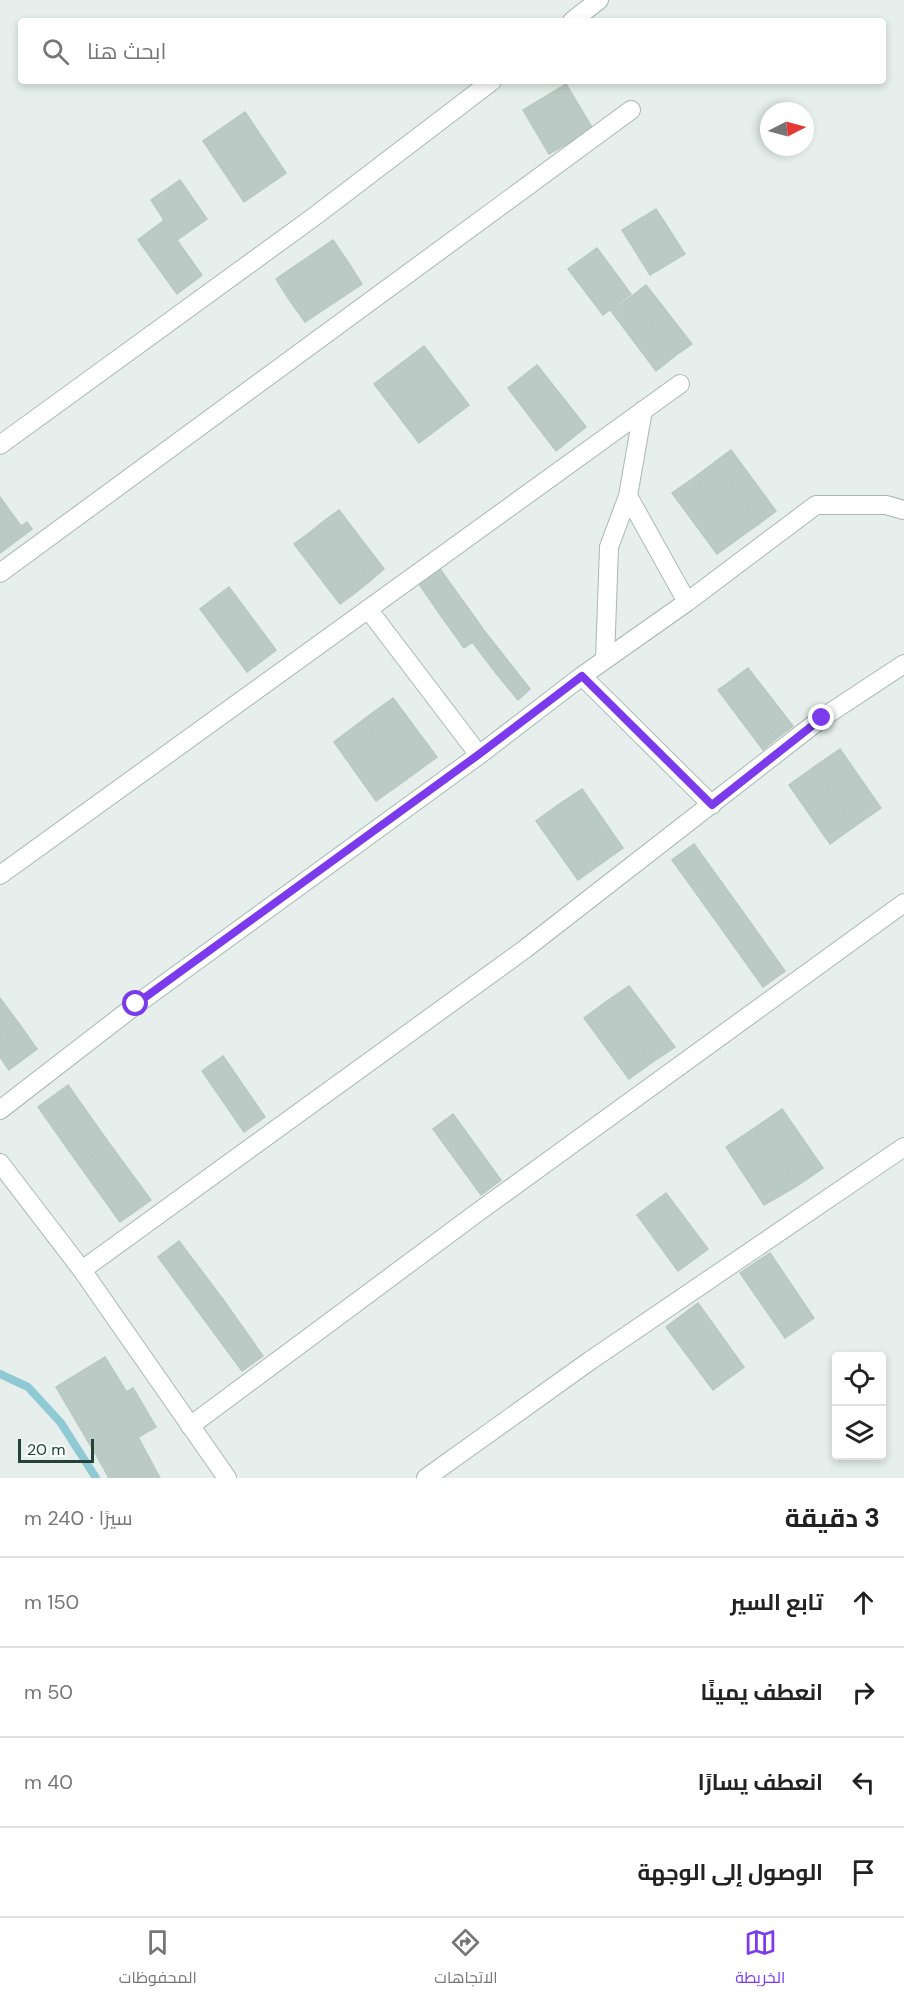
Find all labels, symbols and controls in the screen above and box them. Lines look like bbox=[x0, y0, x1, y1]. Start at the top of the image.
search box bbox=[18, 18, 886, 84]
icon: search bbox=[39, 35, 72, 68]
text: ابحث هنا bbox=[87, 37, 166, 66]
north arrow bbox=[760, 102, 814, 156]
route end bbox=[808, 704, 834, 730]
route start bbox=[122, 990, 148, 1016]
map controls bbox=[832, 1352, 886, 1460]
button: locate bbox=[832, 1352, 886, 1406]
button: layers bbox=[832, 1406, 886, 1460]
scale bar bbox=[18, 1436, 94, 1464]
text: 20 m bbox=[27, 1439, 66, 1460]
text: 3 دقيقة bbox=[785, 1501, 880, 1535]
text: سيرًا · 240 m bbox=[24, 1505, 133, 1531]
icon: ahead bbox=[847, 1586, 880, 1619]
text: تابع السير bbox=[730, 1588, 823, 1617]
text: 150 m bbox=[24, 1589, 79, 1615]
icon: right bbox=[847, 1676, 880, 1709]
text: انعطف يمينًا bbox=[701, 1678, 823, 1707]
text: 50 m bbox=[24, 1679, 73, 1705]
icon: left bbox=[847, 1766, 880, 1799]
text: انعطف يسارًا bbox=[698, 1768, 823, 1797]
text: 40 m bbox=[24, 1769, 73, 1795]
icon: arrive bbox=[847, 1856, 880, 1889]
text: الوصول إلى الوجهة bbox=[637, 1858, 823, 1887]
tab: المحفوظات bbox=[119, 1926, 197, 1992]
tab: الاتجاهات bbox=[434, 1926, 498, 1992]
tab: الخريطة bbox=[735, 1926, 785, 1992]

